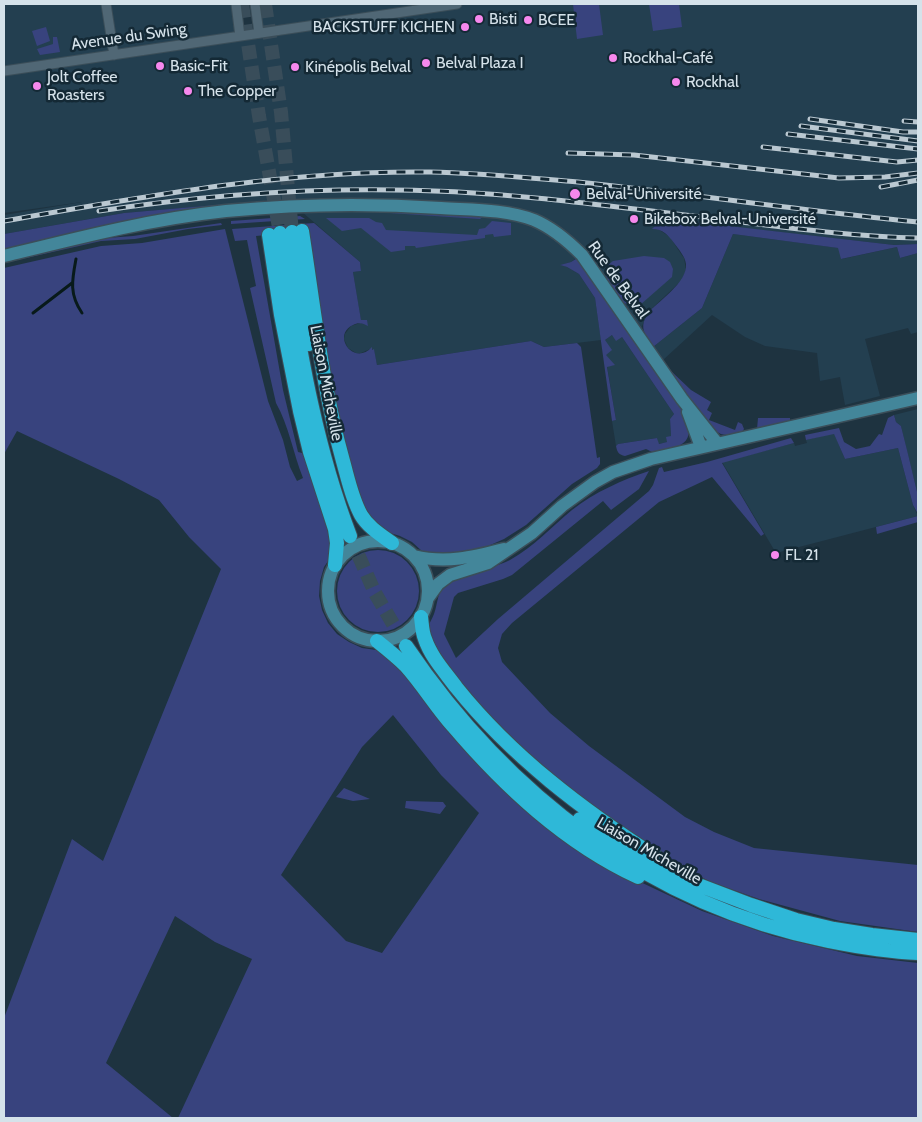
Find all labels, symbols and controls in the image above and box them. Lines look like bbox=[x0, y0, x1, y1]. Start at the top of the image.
place label: Bisti bbox=[489, 9, 517, 29]
place label: BCEE bbox=[538, 10, 575, 30]
marker: Bisti bbox=[473, 13, 485, 25]
marker: BCEE bbox=[522, 14, 534, 26]
place label: BACKSTUFF KICHEN bbox=[313, 17, 455, 37]
street label: Avenue du Swing bbox=[70, 19, 188, 55]
marker: BACKSTUFF KICHEN bbox=[459, 21, 471, 33]
place label: Rockhal-Café bbox=[623, 48, 713, 68]
marker: Rockhal-Café bbox=[607, 52, 619, 64]
place label: Belval Plaza I bbox=[436, 53, 524, 73]
place label: Basic-Fit bbox=[170, 56, 228, 76]
place label: Kinépolis Belval bbox=[305, 57, 411, 77]
marker: Belval Plaza I bbox=[420, 57, 432, 69]
marker: Basic-Fit bbox=[154, 60, 166, 72]
marker: Kinépolis Belval bbox=[289, 61, 301, 73]
place label: Jolt Coffee Roasters bbox=[47, 67, 118, 105]
place label: Rockhal bbox=[686, 72, 739, 92]
marker: Rockhal bbox=[670, 76, 682, 88]
marker: Jolt Coffee Roasters bbox=[31, 80, 43, 92]
place label: The Copper bbox=[198, 81, 276, 101]
marker: The Copper bbox=[182, 85, 194, 97]
place label: Belval-Université bbox=[586, 184, 702, 204]
marker: Belval-Université bbox=[568, 187, 582, 201]
place label: Bikebox Belval-Université bbox=[644, 209, 816, 229]
marker: Bikebox Belval-Université bbox=[628, 213, 640, 225]
street label: Rue de Belval bbox=[584, 238, 652, 322]
street label: Liaison Micheville bbox=[305, 323, 347, 443]
place label: FL 21 bbox=[785, 545, 819, 565]
marker: FL 21 bbox=[769, 549, 781, 561]
street label: Liaison Micheville bbox=[593, 813, 705, 889]

